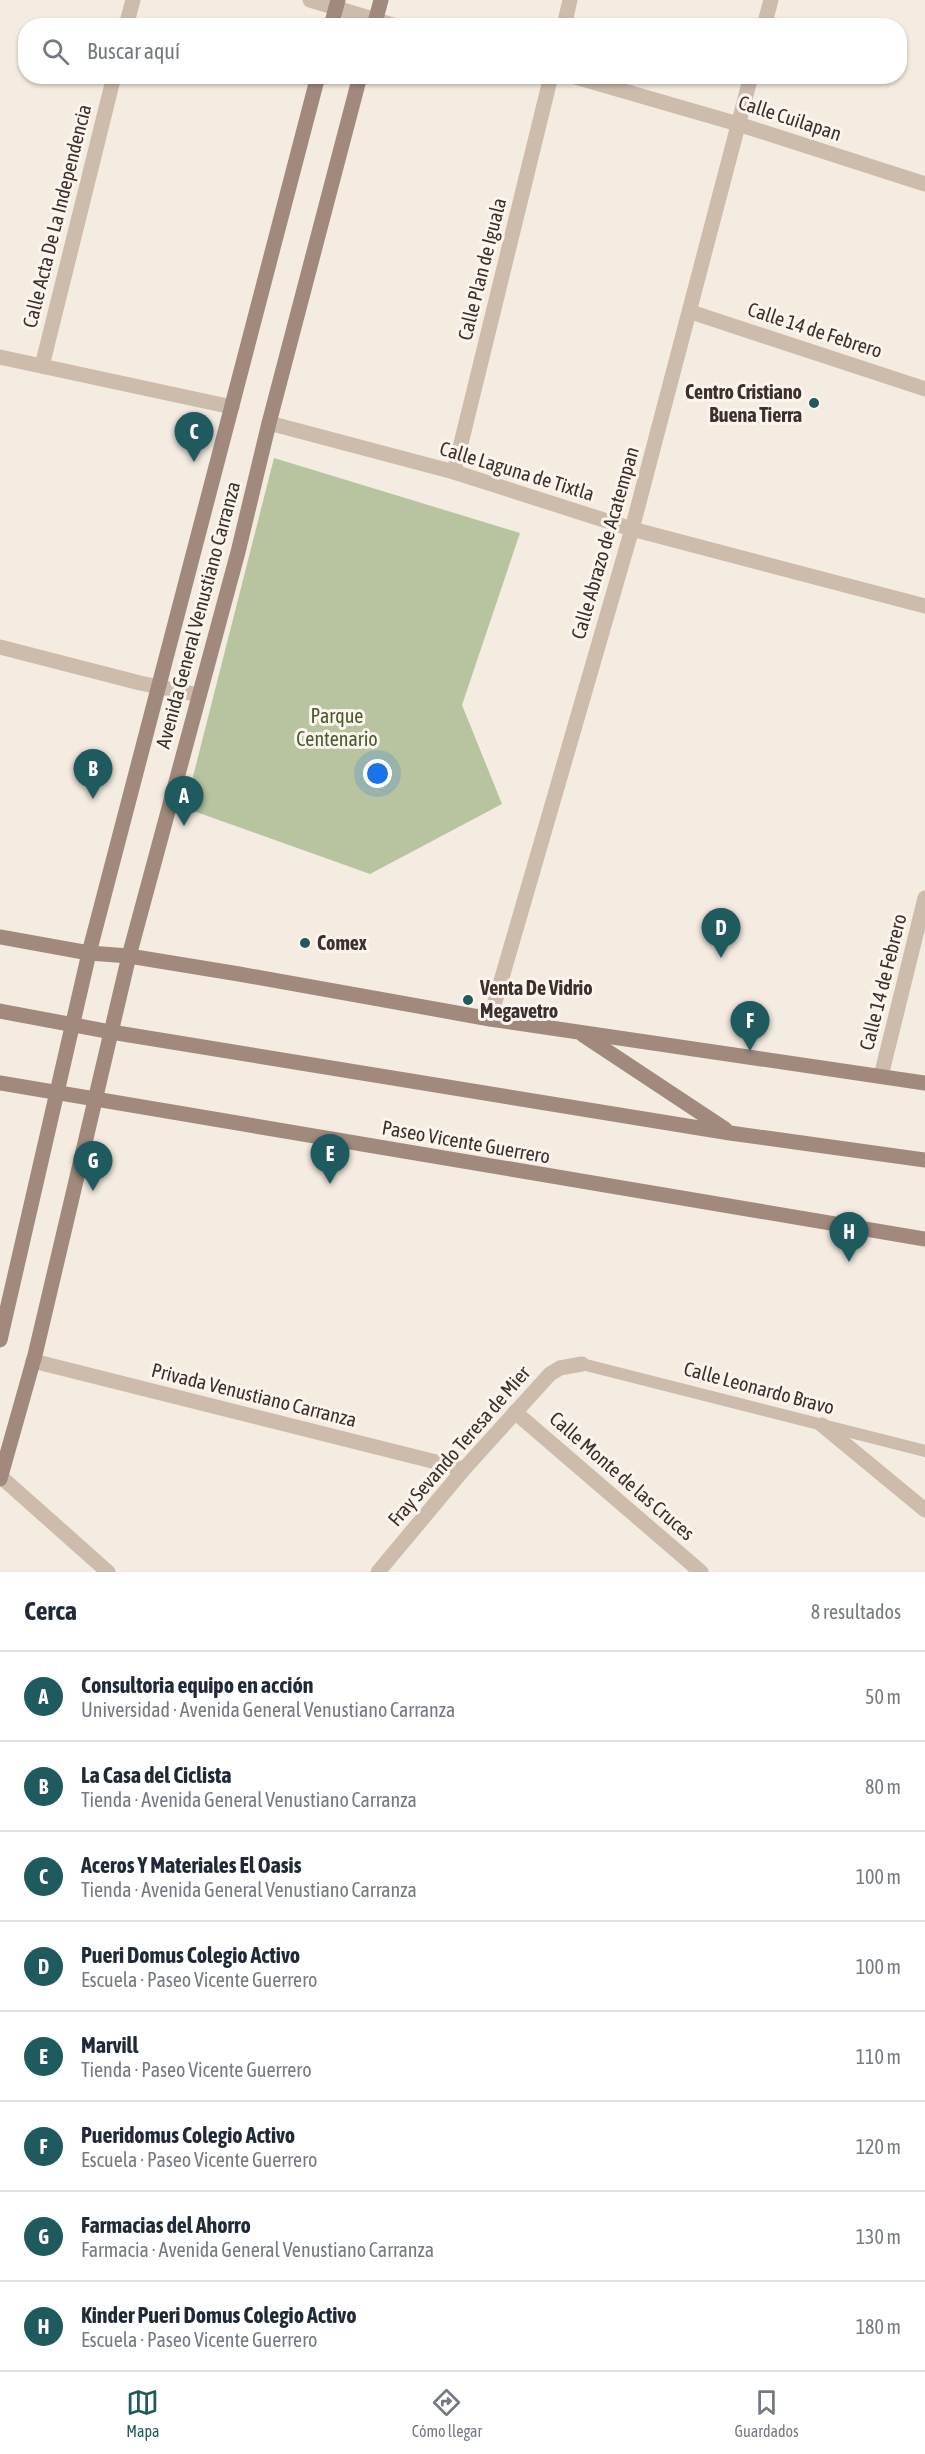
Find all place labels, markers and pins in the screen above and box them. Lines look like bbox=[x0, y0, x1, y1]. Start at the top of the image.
place label: Centro Cristiano Buena Tierra bbox=[685, 380, 802, 426]
marker: Centro Cristiano Buena Tierra bbox=[807, 396, 821, 410]
pin: C bbox=[174, 412, 214, 462]
pin: B bbox=[74, 750, 112, 799]
pin: A bbox=[164, 776, 204, 826]
pin: D bbox=[702, 908, 740, 958]
place label: Comex bbox=[317, 931, 367, 954]
marker: Comex bbox=[298, 936, 312, 950]
place label: Venta De Vidrio Megavetro bbox=[479, 976, 593, 1022]
marker: Venta De Vidrio Megavetro bbox=[461, 993, 475, 1007]
pin: F bbox=[730, 1002, 770, 1051]
pin: E bbox=[310, 1134, 350, 1184]
pin: G bbox=[74, 1142, 112, 1191]
pin: H bbox=[830, 1212, 868, 1262]

